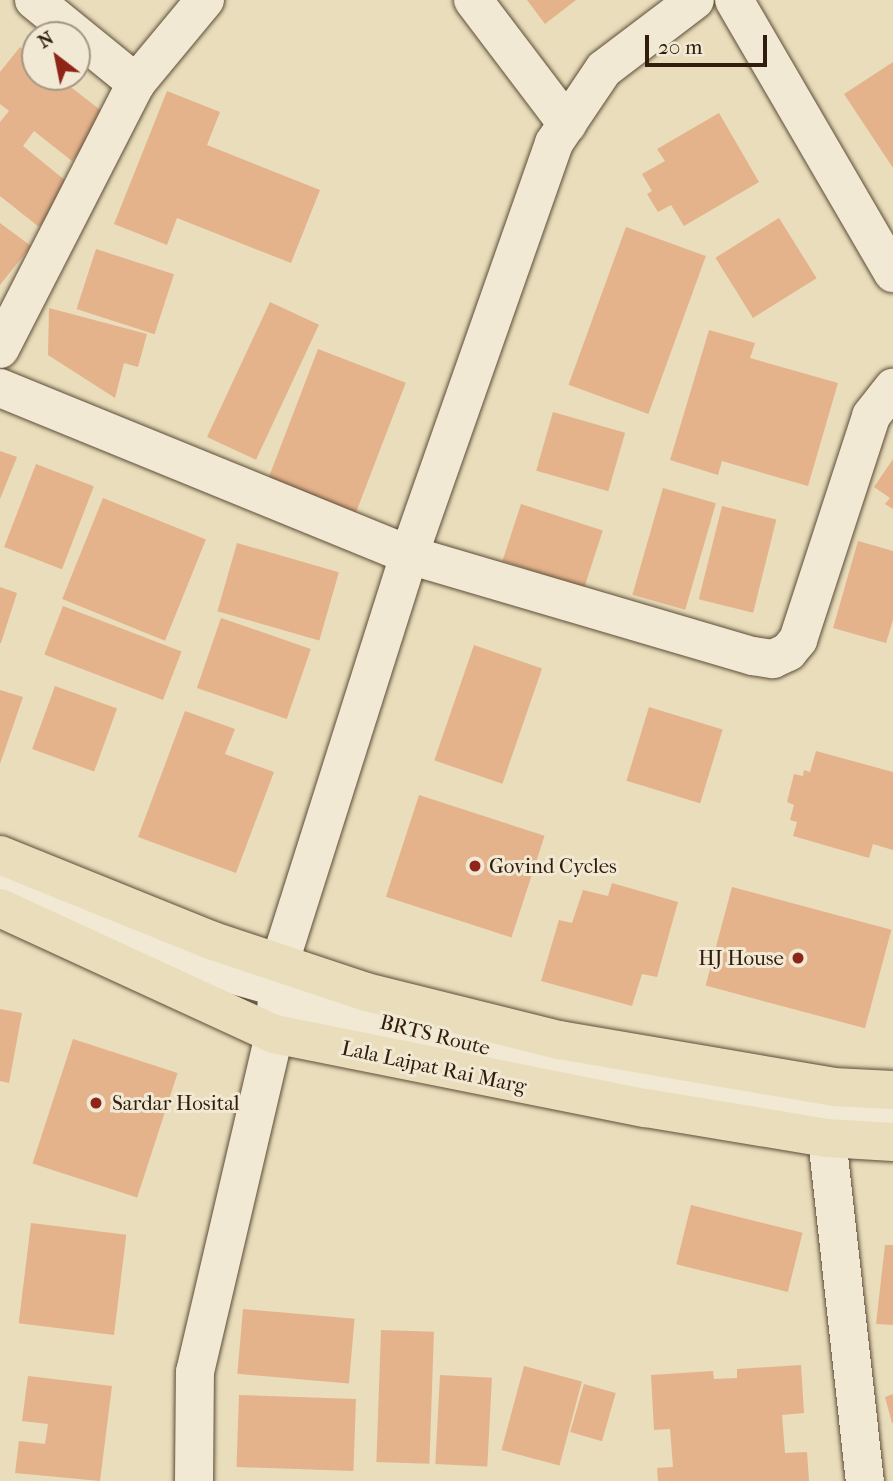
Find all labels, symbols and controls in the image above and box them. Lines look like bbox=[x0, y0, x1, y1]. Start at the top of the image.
north arrow bbox=[21, 21, 91, 91]
scale bar bbox=[648, 21, 770, 65]
text: N bbox=[34, 27, 58, 53]
text: 20 m bbox=[658, 35, 702, 59]
place label: Govind Cycles bbox=[489, 853, 617, 879]
marker: Govind Cycles bbox=[467, 858, 483, 874]
place label: HJ House bbox=[698, 945, 784, 971]
marker: HJ House bbox=[790, 950, 806, 966]
street label: BRTS Route bbox=[377, 1009, 493, 1061]
street label: Lala Lajpat Rai Marg bbox=[339, 1035, 529, 1099]
place label: Sardar Hosital bbox=[112, 1090, 240, 1116]
marker: Sardar Hosital bbox=[86, 1093, 106, 1113]

